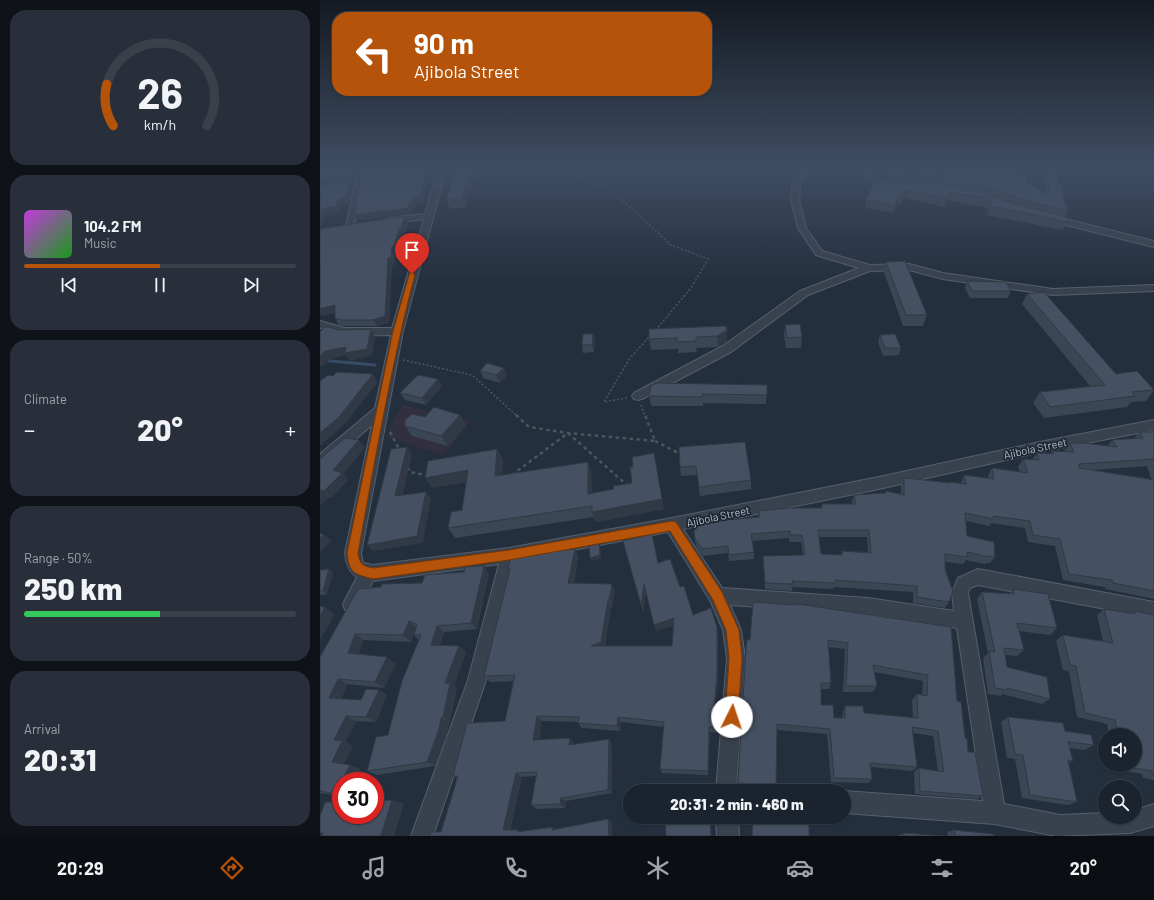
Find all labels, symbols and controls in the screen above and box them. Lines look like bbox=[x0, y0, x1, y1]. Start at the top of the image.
text: 90 m bbox=[414, 26, 474, 60]
icon: left bbox=[348, 28, 400, 80]
text: Ajibola Street bbox=[414, 60, 520, 82]
text: 26 bbox=[137, 66, 183, 116]
text: km/h bbox=[144, 115, 176, 132]
text: 104.2 FM bbox=[84, 217, 142, 235]
pin bbox=[395, 233, 429, 274]
text: Music bbox=[84, 235, 117, 251]
icon: arrive bbox=[401, 239, 423, 261]
icon: previous bbox=[58, 274, 80, 296]
icon: pause bbox=[149, 274, 171, 296]
icon: next bbox=[240, 274, 262, 296]
text: Climate bbox=[24, 391, 67, 407]
text: 20° bbox=[137, 411, 183, 447]
text: − bbox=[24, 416, 35, 442]
text: + bbox=[285, 416, 296, 442]
street label: Ajibola Street bbox=[1002, 435, 1068, 461]
street label: Ajibola Street bbox=[685, 503, 751, 529]
text: Range · 50% bbox=[24, 550, 92, 566]
text: 250 km bbox=[24, 570, 122, 606]
position arrow bbox=[711, 696, 753, 738]
text: Arrival bbox=[24, 721, 60, 737]
map controls bbox=[1098, 728, 1142, 824]
button: sound bbox=[1098, 728, 1142, 772]
text: 20:31 bbox=[24, 741, 96, 777]
speed limit sign: 30 bbox=[332, 772, 384, 824]
button: search bbox=[1098, 780, 1142, 824]
text: 20:31 · 2 min · 460 m bbox=[670, 795, 804, 813]
icon: directions bbox=[218, 854, 246, 882]
icon: music bbox=[360, 854, 388, 882]
icon: phone bbox=[502, 854, 530, 882]
icon: climate bbox=[644, 854, 672, 882]
icon: car bbox=[786, 854, 814, 882]
icon: filters bbox=[928, 854, 956, 882]
text: 20:29 bbox=[57, 857, 104, 879]
text: 20° bbox=[1070, 857, 1097, 879]

